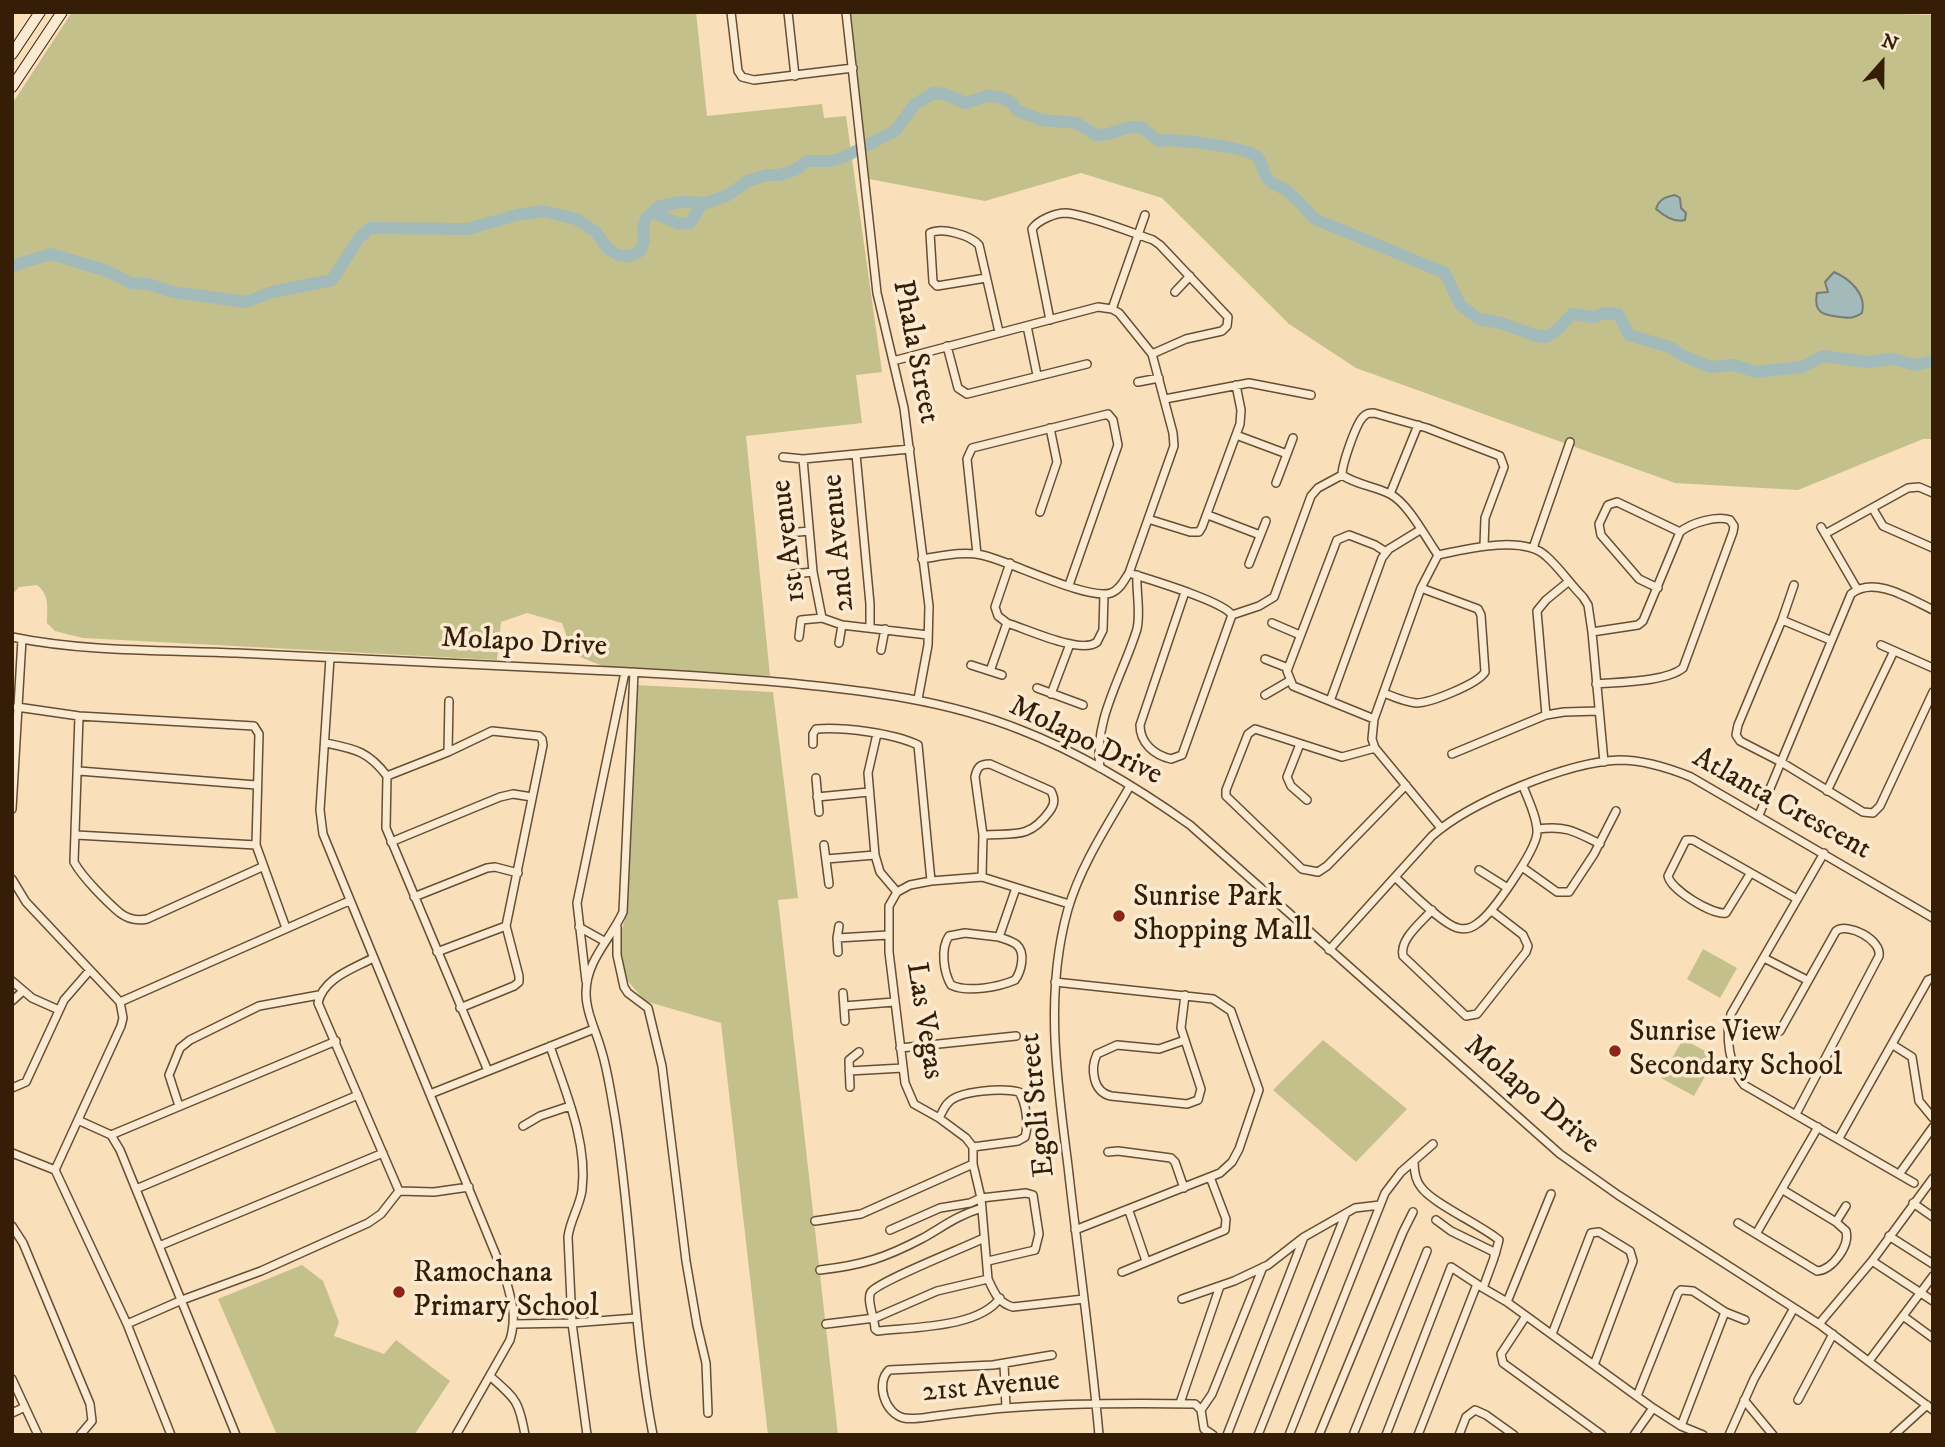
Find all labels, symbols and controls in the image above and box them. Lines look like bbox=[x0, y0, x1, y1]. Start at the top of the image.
north arrow bbox=[1847, 28, 1917, 98]
text: N bbox=[1878, 29, 1901, 56]
street label: Phala Street bbox=[882, 277, 946, 427]
street label: 2nd Avenue bbox=[816, 473, 864, 613]
street label: 1st Avenue bbox=[765, 477, 815, 605]
street label: Molapo Drive bbox=[440, 622, 608, 666]
street label: Molapo Drive bbox=[1002, 689, 1168, 795]
street label: Atlanta Crescent bbox=[1685, 741, 1877, 869]
place label: Sunrise Park Shopping Mall bbox=[1133, 881, 1312, 951]
marker: Sunrise Park Shopping Mall bbox=[1111, 908, 1127, 924]
street label: Las Vegas bbox=[896, 960, 950, 1082]
place label: Sunrise View Secondary School bbox=[1629, 1016, 1842, 1086]
street label: Molapo Drive bbox=[1456, 1029, 1606, 1163]
street label: Egoli Street bbox=[1014, 1031, 1064, 1179]
marker: Sunrise View Secondary School bbox=[1607, 1043, 1623, 1059]
place label: Ramochana Primary School bbox=[413, 1257, 599, 1328]
marker: Ramochana Primary School bbox=[391, 1284, 407, 1300]
street label: 21st Avenue bbox=[921, 1364, 1061, 1412]

